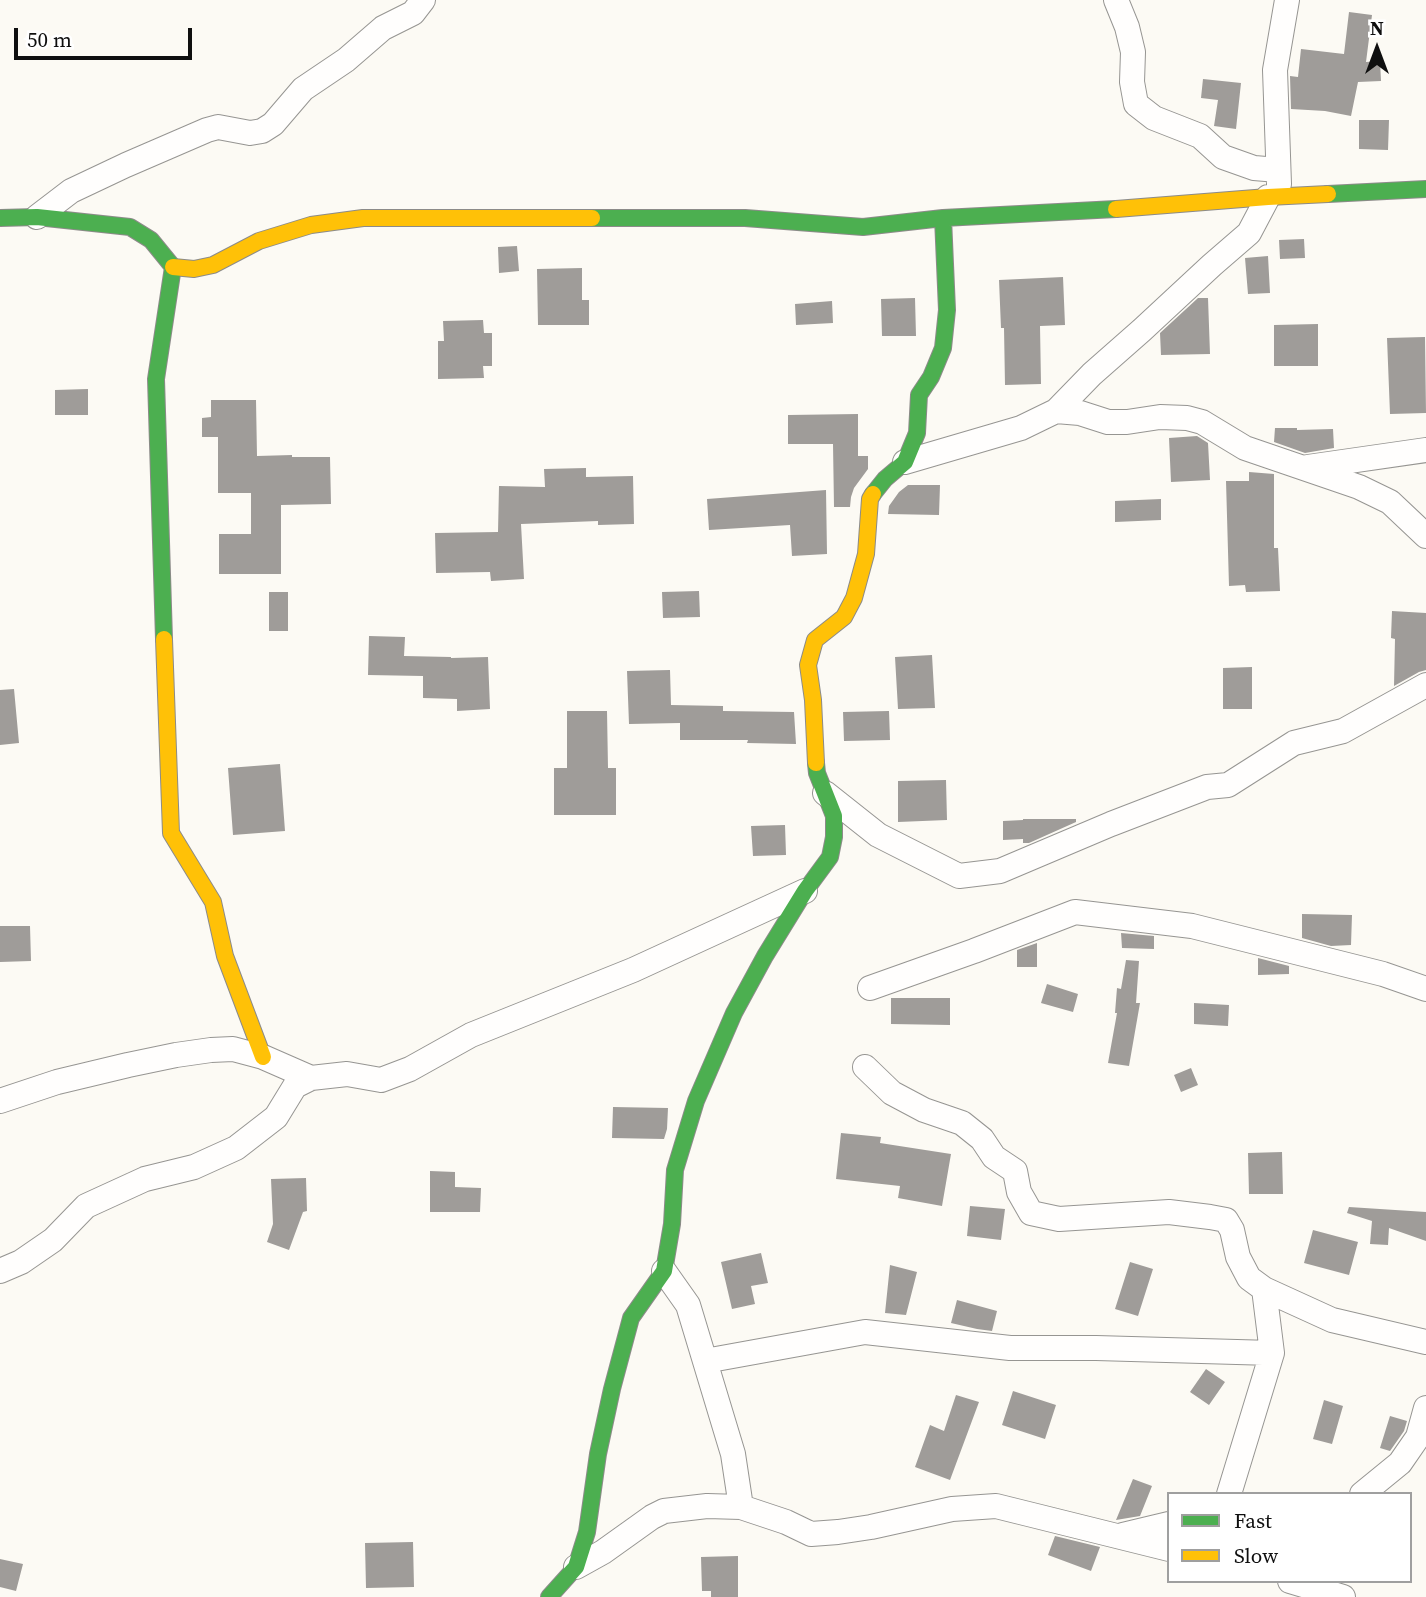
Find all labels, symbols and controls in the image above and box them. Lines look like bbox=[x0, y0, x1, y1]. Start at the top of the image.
scale bar bbox=[18, 14, 196, 58]
north arrow bbox=[1342, 14, 1412, 84]
text: N bbox=[1370, 15, 1384, 41]
text: 50 m bbox=[27, 25, 72, 54]
legend bbox=[1167, 1492, 1412, 1583]
text: Fast bbox=[1234, 1506, 1272, 1535]
text: Slow bbox=[1234, 1541, 1278, 1570]

